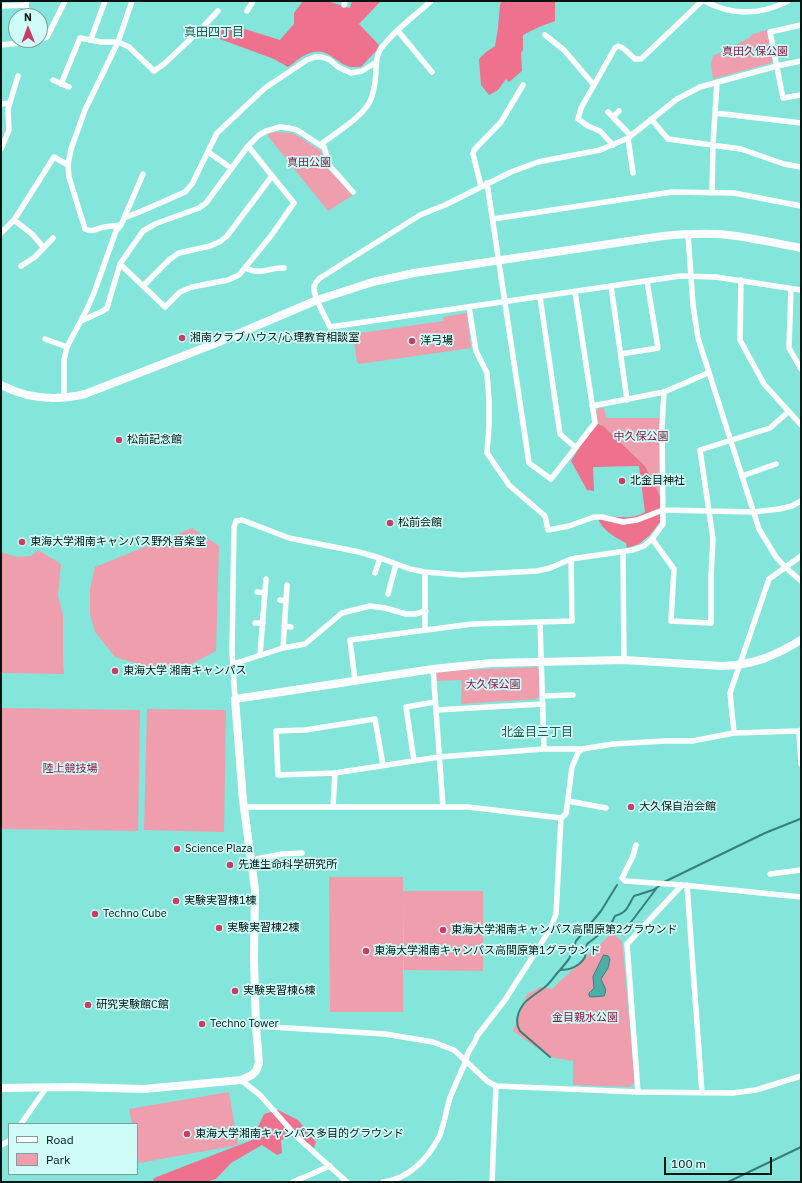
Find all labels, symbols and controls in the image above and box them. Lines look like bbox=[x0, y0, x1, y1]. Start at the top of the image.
north arrow bbox=[8, 8, 48, 48]
text: N bbox=[24, 10, 32, 24]
district label: 真田四丁目 bbox=[184, 26, 244, 40]
park label: 真田久保公園 bbox=[722, 45, 788, 59]
park label: 真田公園 bbox=[287, 156, 331, 170]
place label: 湘南クラブハウス/心理教育相談室 bbox=[190, 331, 359, 345]
marker: 湘南クラブハウス/心理教育相談室 bbox=[177, 333, 187, 343]
place label: 洋弓場 bbox=[420, 334, 453, 348]
marker: 洋弓場 bbox=[407, 336, 417, 346]
park label: 中久保公園 bbox=[614, 430, 668, 444]
place label: 松前記念館 bbox=[127, 433, 182, 447]
marker: 松前記念館 bbox=[114, 435, 124, 445]
place label: 北金目神社 bbox=[630, 474, 685, 488]
marker: 北金目神社 bbox=[617, 476, 627, 486]
place label: 松前会館 bbox=[398, 516, 442, 530]
marker: 松前会館 bbox=[385, 518, 395, 528]
place label: 東海大学湘南キャンパス野外音楽堂 bbox=[30, 535, 206, 549]
marker: 東海大学湘南キャンパス野外音楽堂 bbox=[17, 537, 27, 547]
place label: 東海大学 湘南キャンパス bbox=[123, 664, 247, 678]
marker: 東海大学 湘南キャンパス bbox=[110, 666, 120, 676]
park label: 大久保公園 bbox=[466, 678, 520, 692]
district label: 北金目三丁目 bbox=[501, 726, 573, 740]
park label: 陸上競技場 bbox=[43, 762, 97, 776]
place label: 大久保自治会館 bbox=[639, 800, 716, 814]
marker: 大久保自治会館 bbox=[626, 802, 636, 812]
place label: Science Plaza bbox=[185, 842, 253, 856]
marker: Science Plaza bbox=[172, 844, 182, 854]
place label: 先進生命科学研究所 bbox=[238, 858, 337, 872]
marker: 先進生命科学研究所 bbox=[225, 860, 235, 870]
place label: 実験実習棟1棟 bbox=[184, 894, 257, 908]
marker: 実験実習棟1棟 bbox=[171, 896, 181, 906]
place label: Techno Cube bbox=[103, 907, 167, 921]
marker: Techno Cube bbox=[90, 909, 100, 919]
place label: 実験実習棟2棟 bbox=[227, 921, 300, 935]
marker: 実験実習棟2棟 bbox=[214, 923, 224, 933]
place label: 東海大学湘南キャンパス高間原第2グラウンド bbox=[451, 923, 678, 937]
marker: 東海大学湘南キャンパス高間原第2グラウンド bbox=[438, 925, 448, 935]
place label: 東海大学湘南キャンパス高間原第1グラウンド bbox=[374, 944, 601, 958]
marker: 東海大学湘南キャンパス高間原第1グラウンド bbox=[361, 946, 371, 956]
place label: 実験実習棟6棟 bbox=[243, 984, 316, 998]
marker: 実験実習棟6棟 bbox=[230, 986, 240, 996]
place label: 研究実験館C館 bbox=[96, 998, 169, 1012]
marker: 研究実験館C館 bbox=[83, 1000, 93, 1010]
park label: 金目親水公園 bbox=[552, 1011, 618, 1025]
place label: Techno Tower bbox=[210, 1017, 279, 1031]
marker: Techno Tower bbox=[197, 1019, 207, 1029]
legend bbox=[8, 1123, 138, 1175]
place label: 東海大学湘南キャンパス多目的グラウンド bbox=[195, 1127, 404, 1141]
marker: 東海大学湘南キャンパス多目的グラウンド bbox=[182, 1129, 192, 1139]
text: Road bbox=[46, 1132, 74, 1147]
scale bar bbox=[666, 1149, 774, 1175]
text: Park bbox=[46, 1152, 70, 1167]
text: 100 m bbox=[671, 1156, 706, 1171]

